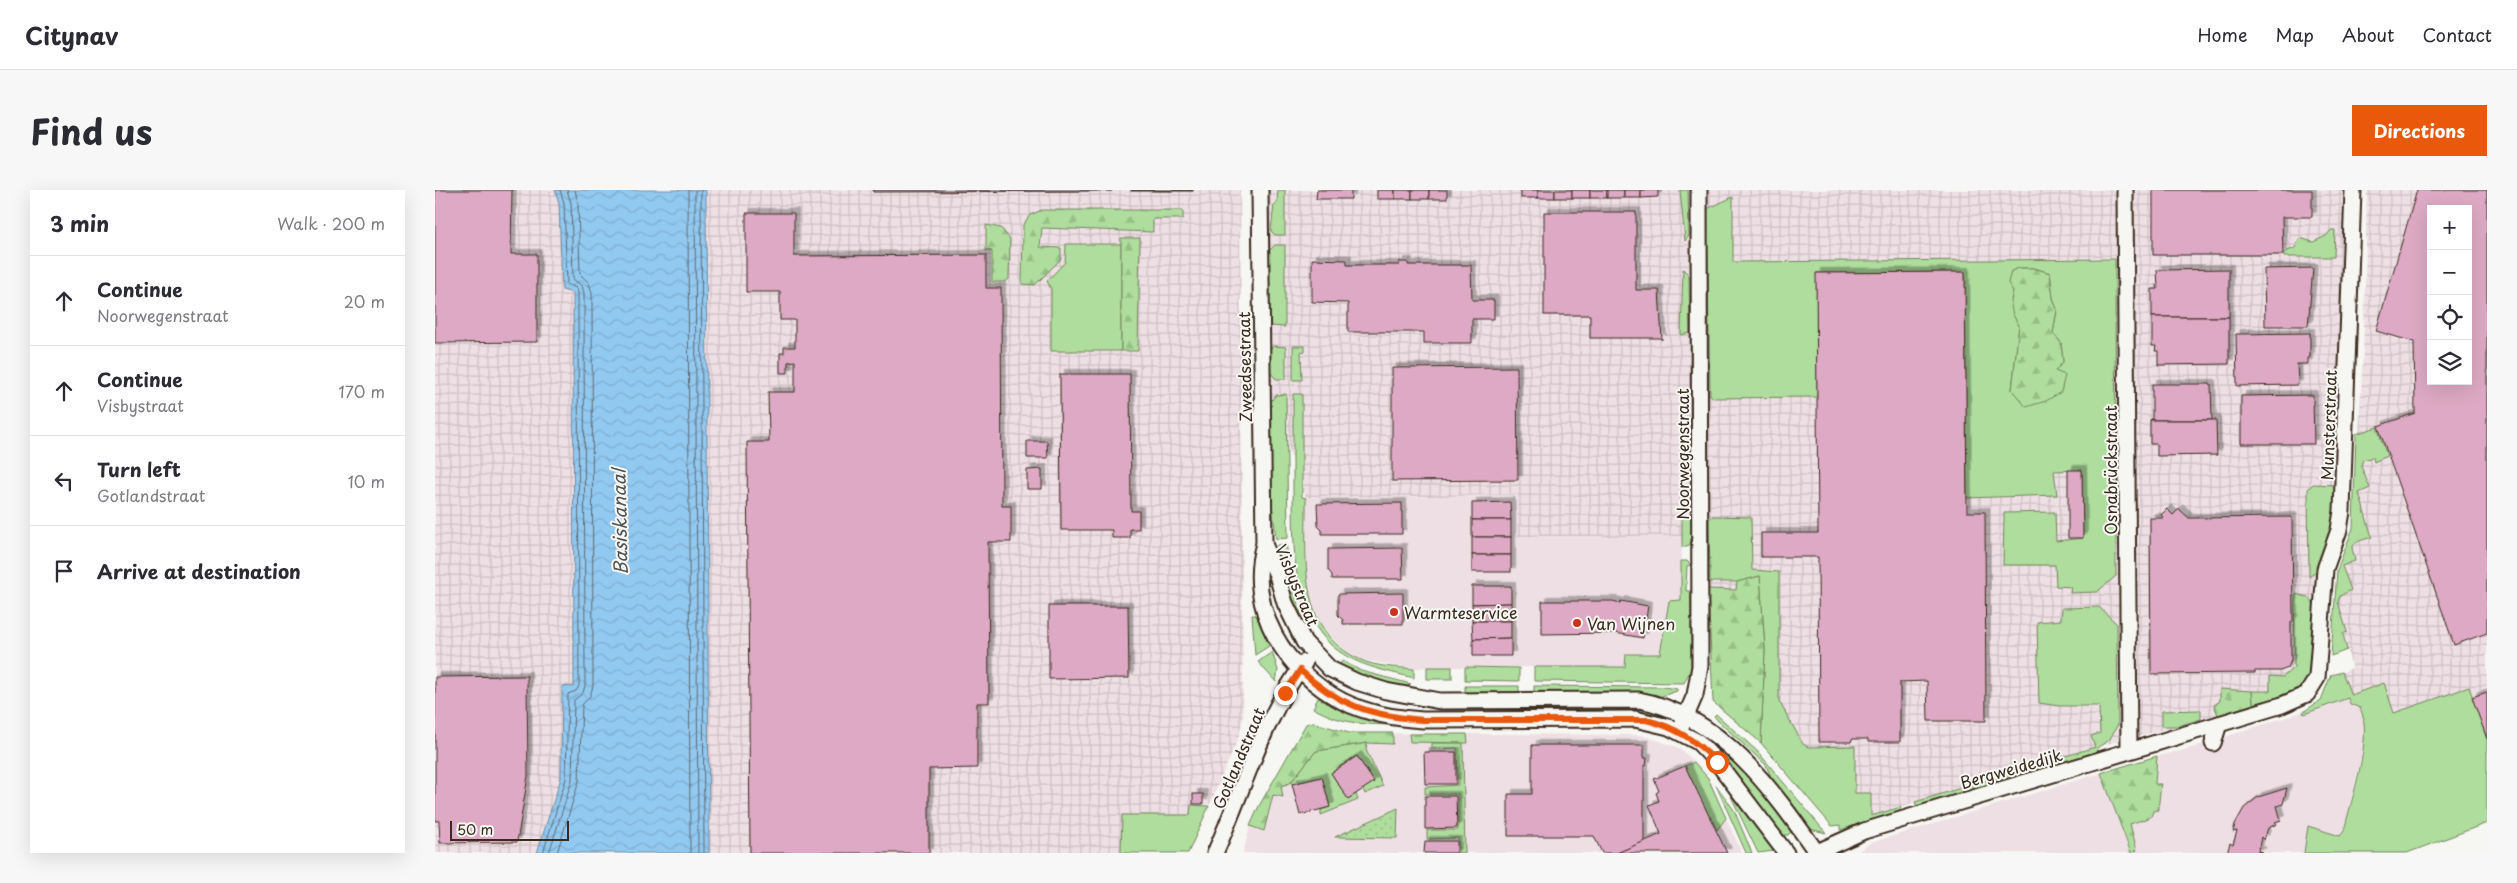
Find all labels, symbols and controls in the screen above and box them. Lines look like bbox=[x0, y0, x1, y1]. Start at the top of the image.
text: Citynav bbox=[25, 17, 118, 53]
text: Home bbox=[2197, 21, 2247, 48]
text: Map bbox=[2275, 21, 2314, 48]
text: About bbox=[2342, 21, 2394, 48]
text: Contact bbox=[2422, 21, 2492, 48]
text: Find us bbox=[30, 104, 152, 157]
button: Directions bbox=[2352, 105, 2487, 156]
map controls bbox=[2427, 205, 2472, 385]
button: + bbox=[2427, 205, 2472, 250]
text: 3 min bbox=[50, 207, 109, 239]
text: Walk · 200 m bbox=[277, 211, 385, 235]
button: − bbox=[2427, 250, 2472, 295]
text: Continue bbox=[97, 275, 183, 303]
icon: ahead bbox=[50, 287, 78, 315]
text: 20 m bbox=[344, 289, 385, 313]
button: locate bbox=[2427, 295, 2472, 340]
text: Noorwegenstraat bbox=[97, 303, 229, 327]
street label: Zweedsestraat bbox=[1231, 311, 1257, 423]
button: layers bbox=[2427, 340, 2472, 385]
text: Continue bbox=[97, 365, 183, 393]
street label: Munsterstraat bbox=[2314, 369, 2342, 481]
icon: ahead bbox=[50, 377, 78, 405]
text: 170 m bbox=[339, 379, 385, 403]
street label: Noorwegenstraat bbox=[1670, 388, 1694, 520]
text: Visbystraat bbox=[97, 393, 184, 417]
street label: Osnabrückstraat bbox=[2098, 405, 2122, 535]
text: Turn left bbox=[97, 455, 181, 483]
water label: Basiskanaal bbox=[605, 466, 633, 575]
icon: left bbox=[50, 467, 78, 495]
text: 10 m bbox=[348, 469, 385, 493]
text: Gotlandstraat bbox=[97, 483, 205, 507]
street label: Visbystraat bbox=[1270, 540, 1326, 630]
icon: arrive bbox=[50, 557, 78, 585]
text: Arrive at destination bbox=[97, 557, 301, 585]
place label: Warmteservice bbox=[1404, 600, 1517, 624]
marker: Warmteservice bbox=[1388, 606, 1400, 618]
place label: Van Wijnen bbox=[1587, 611, 1675, 635]
marker: Van Wijnen bbox=[1571, 617, 1583, 629]
route end bbox=[1274, 682, 1297, 705]
street label: Gotlandstraat bbox=[1206, 703, 1270, 813]
street label: Bergweidedijk bbox=[1957, 742, 2065, 794]
route start bbox=[1706, 751, 1729, 774]
scale bar bbox=[450, 818, 569, 841]
text: 50 m bbox=[457, 819, 493, 840]

